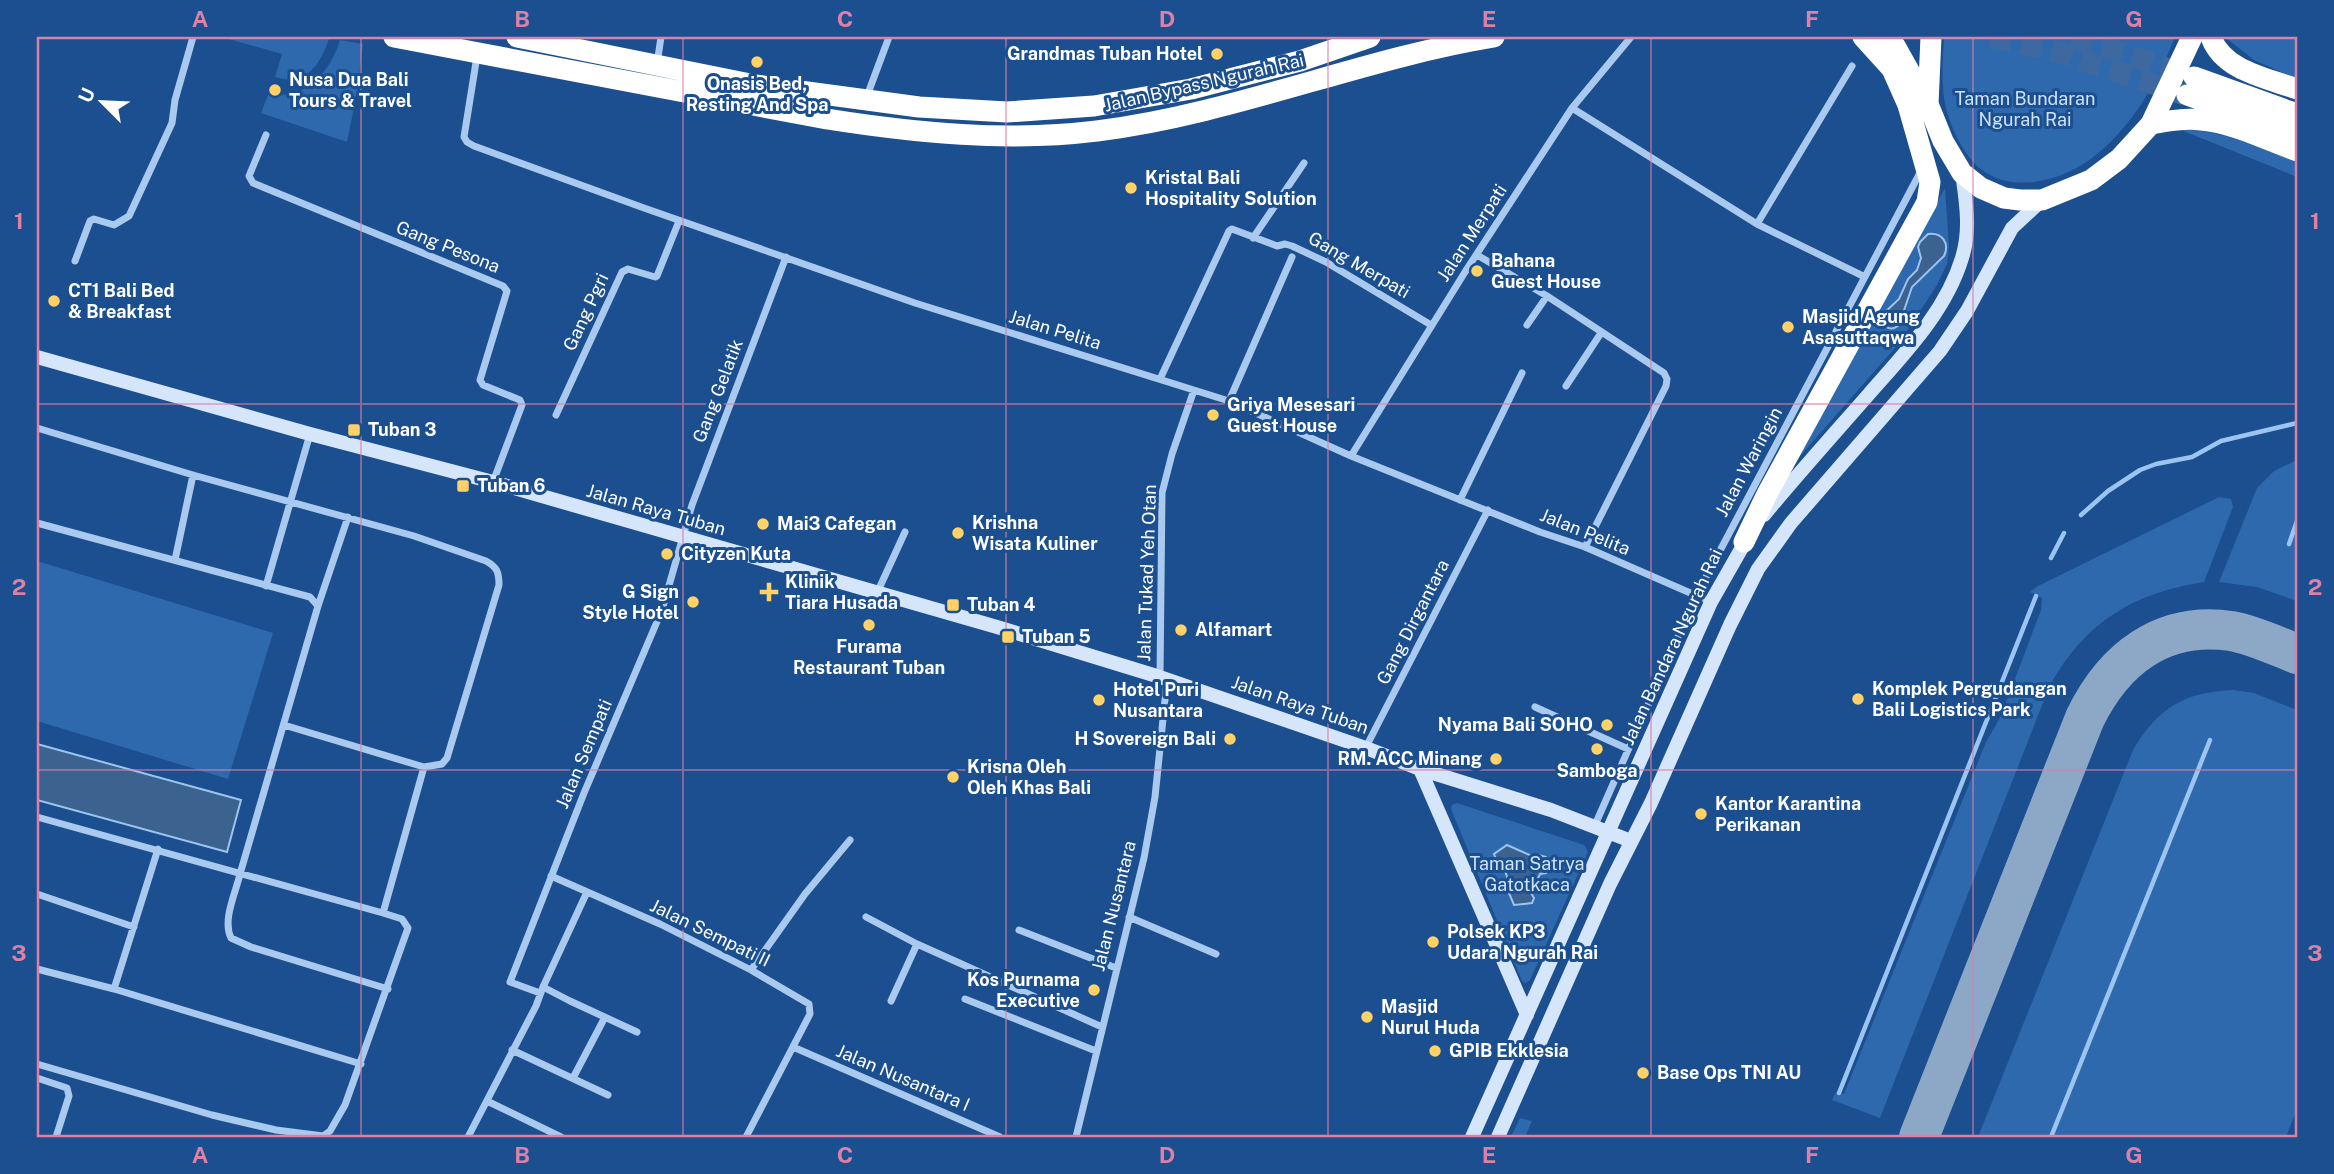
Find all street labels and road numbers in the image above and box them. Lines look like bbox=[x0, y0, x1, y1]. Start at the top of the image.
street label: Jalan Bypass Ngurah Rai bbox=[1102, 49, 1306, 116]
street label: Jalan Merpati bbox=[1432, 180, 1511, 285]
street label: Gang Pesona bbox=[393, 216, 503, 277]
street label: Gang Merpati bbox=[1305, 227, 1414, 302]
street label: Gang Pgri bbox=[558, 270, 613, 354]
street label: Jalan Pelita bbox=[1007, 306, 1104, 353]
street label: Gang Gelatik bbox=[688, 336, 747, 446]
street label: Jalan Waringin bbox=[1711, 403, 1786, 520]
street label: Jalan Raya Tuban bbox=[584, 480, 728, 539]
street label: Jalan Tukad Yeh Otan bbox=[1133, 484, 1160, 662]
street label: Jalan Pelita bbox=[1537, 504, 1633, 559]
street label: Jalan Bandara Ngurah Rai bbox=[1617, 545, 1726, 748]
street label: Gang Dirgantara bbox=[1372, 556, 1453, 688]
street label: Jalan Raya Tuban bbox=[1229, 671, 1371, 738]
street label: Jalan Sempati bbox=[551, 696, 616, 812]
street label: Jalan Nusantara bbox=[1087, 838, 1140, 973]
street label: Jalan Sempati II bbox=[647, 894, 774, 971]
street label: Jalan Nusantara I bbox=[833, 1040, 973, 1115]

